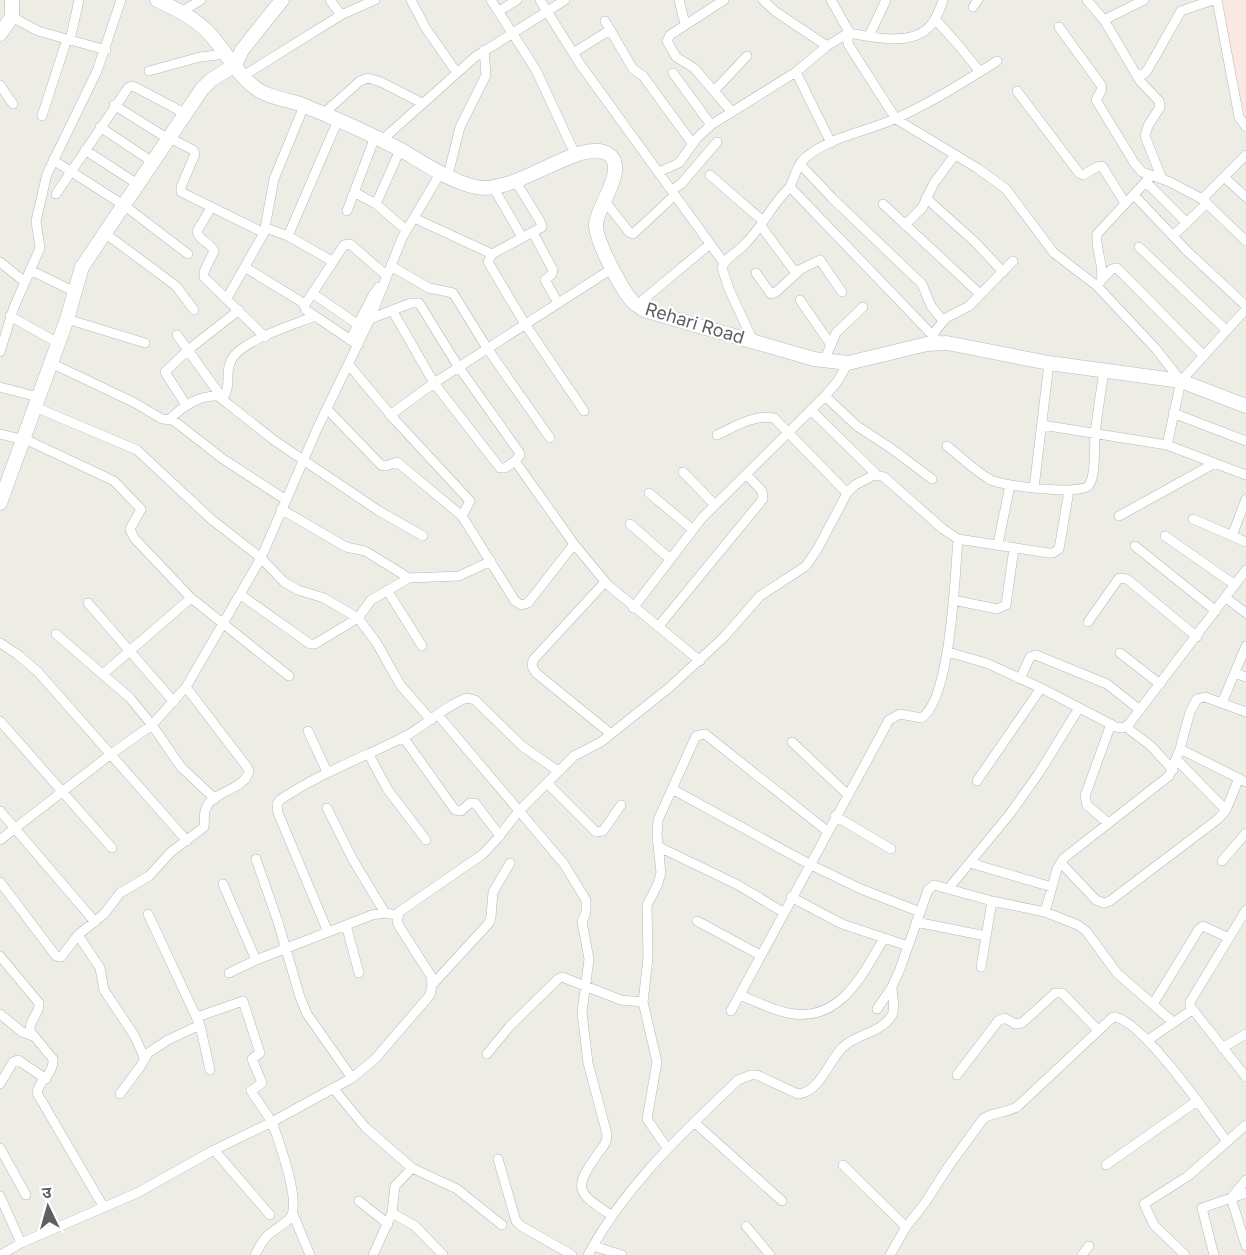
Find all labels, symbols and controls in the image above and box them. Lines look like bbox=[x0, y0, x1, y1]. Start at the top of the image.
street label: Rehari Road bbox=[643, 298, 747, 348]
north arrow bbox=[18, 1177, 78, 1237]
text: उ bbox=[41, 1182, 53, 1202]

